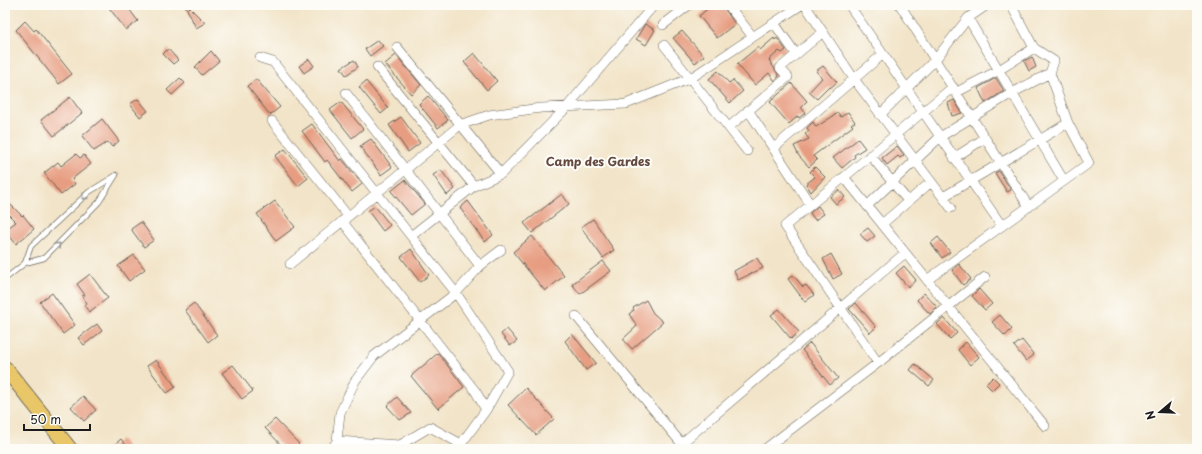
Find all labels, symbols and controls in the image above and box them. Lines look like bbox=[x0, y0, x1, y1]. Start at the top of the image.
district label: Camp des Gardes bbox=[546, 152, 651, 170]
one-way arrow bbox=[81, 192, 88, 199]
one-way arrow bbox=[53, 242, 61, 250]
north arrow bbox=[1140, 392, 1180, 432]
scale bar bbox=[24, 406, 90, 432]
text: N bbox=[1141, 408, 1160, 422]
text: 50 m bbox=[30, 410, 61, 428]

